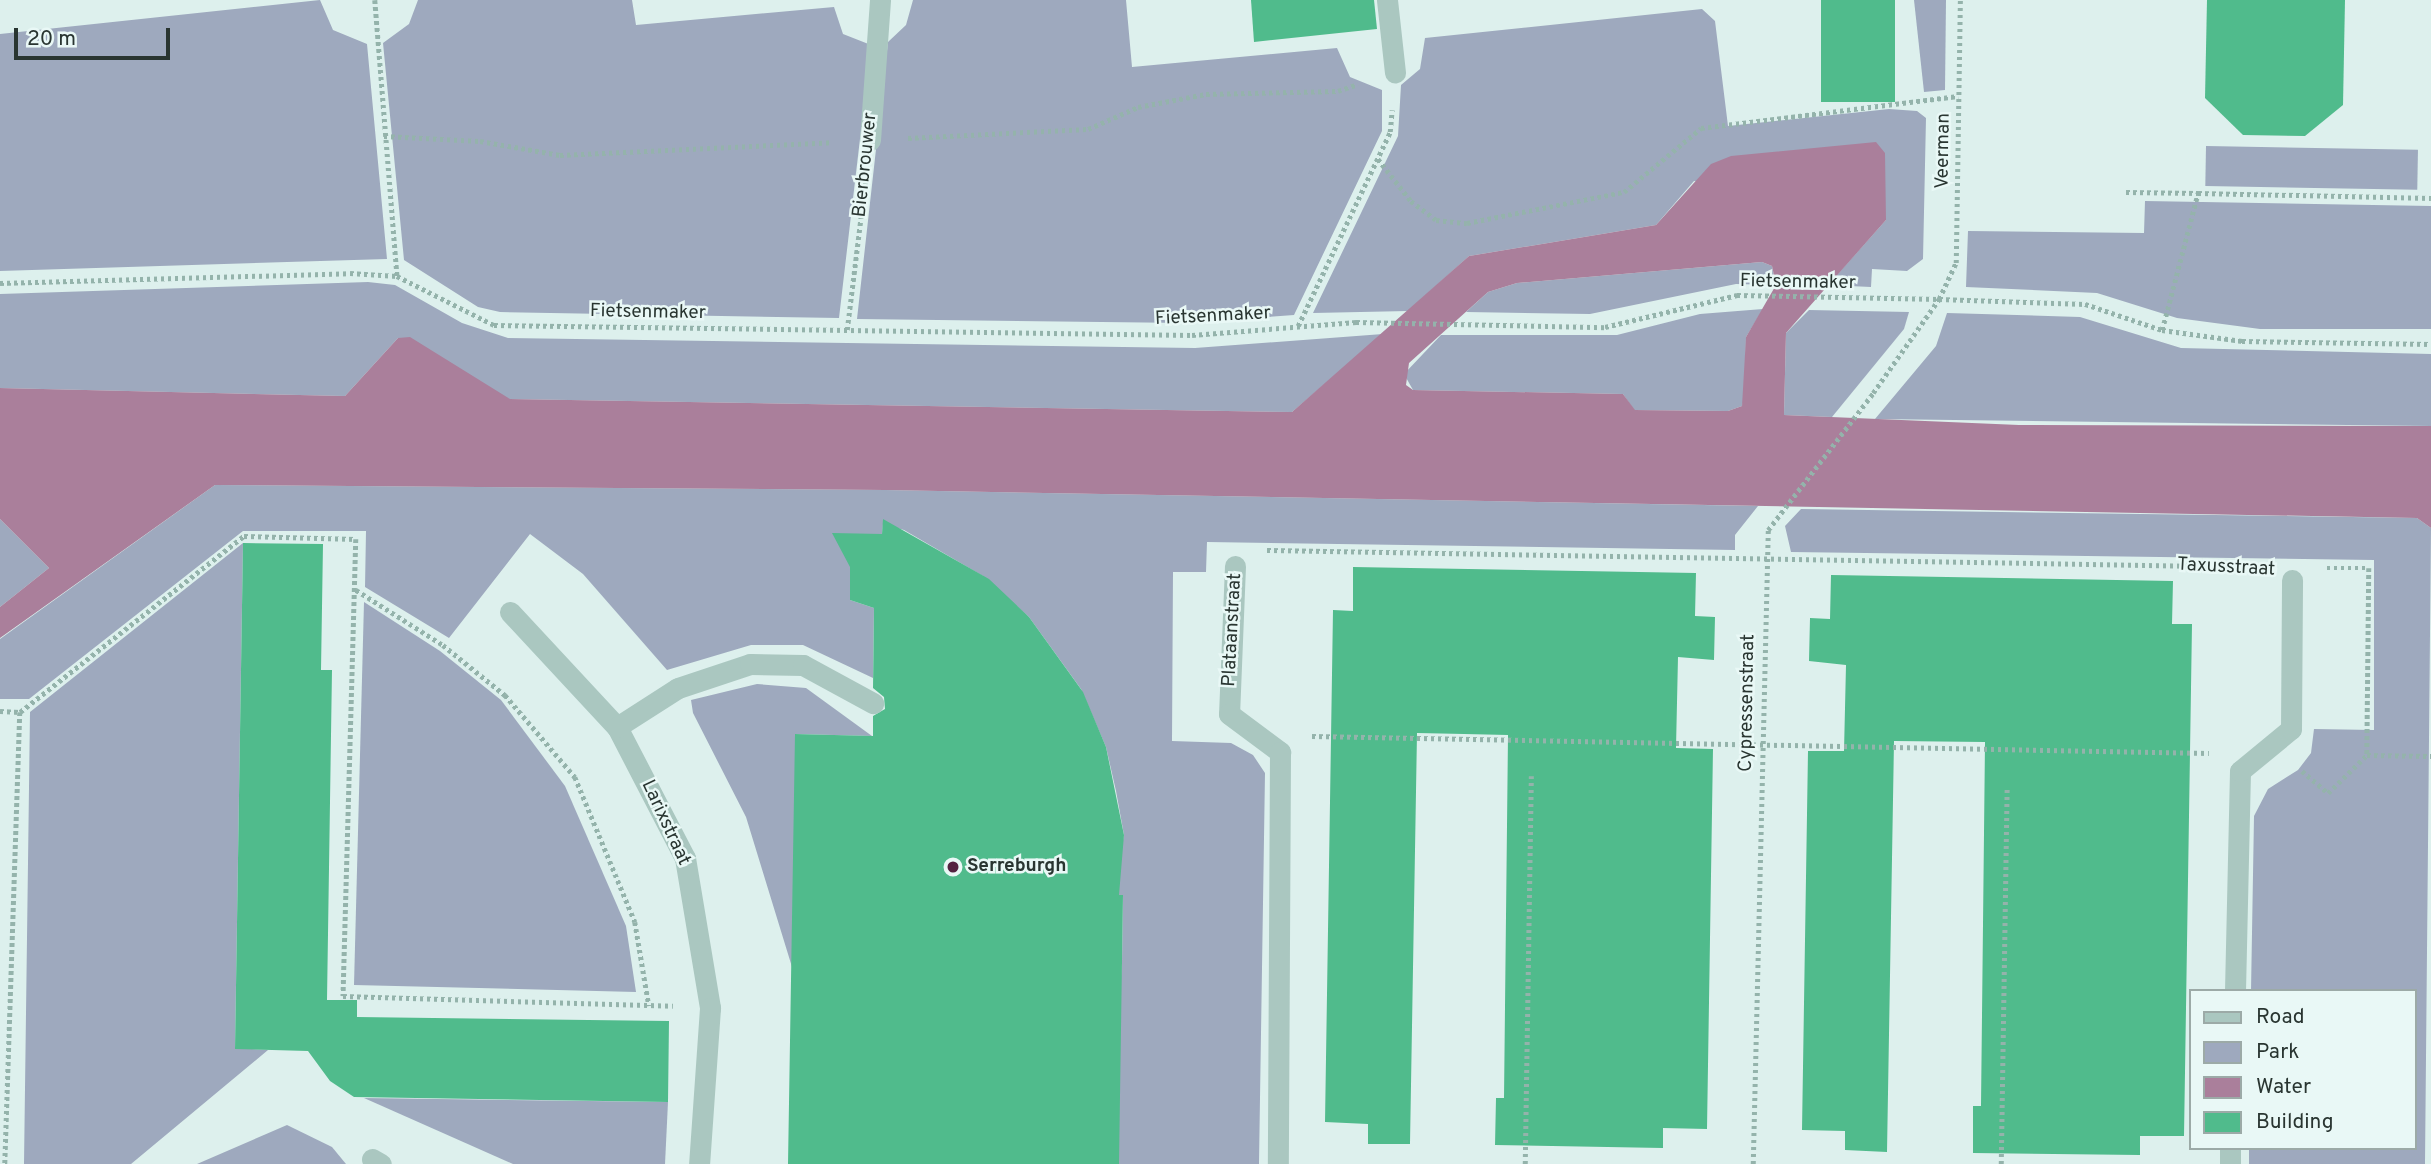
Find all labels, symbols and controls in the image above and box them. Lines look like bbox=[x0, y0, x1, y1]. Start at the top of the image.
scale bar bbox=[18, 14, 173, 58]
text: 20 m bbox=[27, 26, 76, 53]
street label: Bierbrouwer bbox=[849, 112, 883, 218]
street label: Veerman bbox=[1932, 113, 1956, 189]
street label: Fietsenmaker bbox=[1740, 271, 1856, 295]
street label: Fietsenmaker bbox=[590, 301, 706, 325]
street label: Fietsenmaker bbox=[1154, 303, 1272, 331]
street label: Taxusstraat bbox=[2176, 554, 2276, 582]
street label: Plataanstraat bbox=[1219, 573, 1247, 687]
street label: Cypressenstraat bbox=[1735, 634, 1761, 772]
street label: Larixstraat bbox=[635, 777, 695, 869]
place label: Serreburgh bbox=[967, 856, 1067, 878]
marker: Serreburgh bbox=[945, 859, 961, 875]
legend bbox=[2190, 989, 2417, 1150]
text: Road bbox=[2256, 1004, 2305, 1031]
text: Park bbox=[2256, 1039, 2299, 1066]
text: Water bbox=[2256, 1074, 2311, 1101]
text: Building bbox=[2256, 1109, 2334, 1136]

